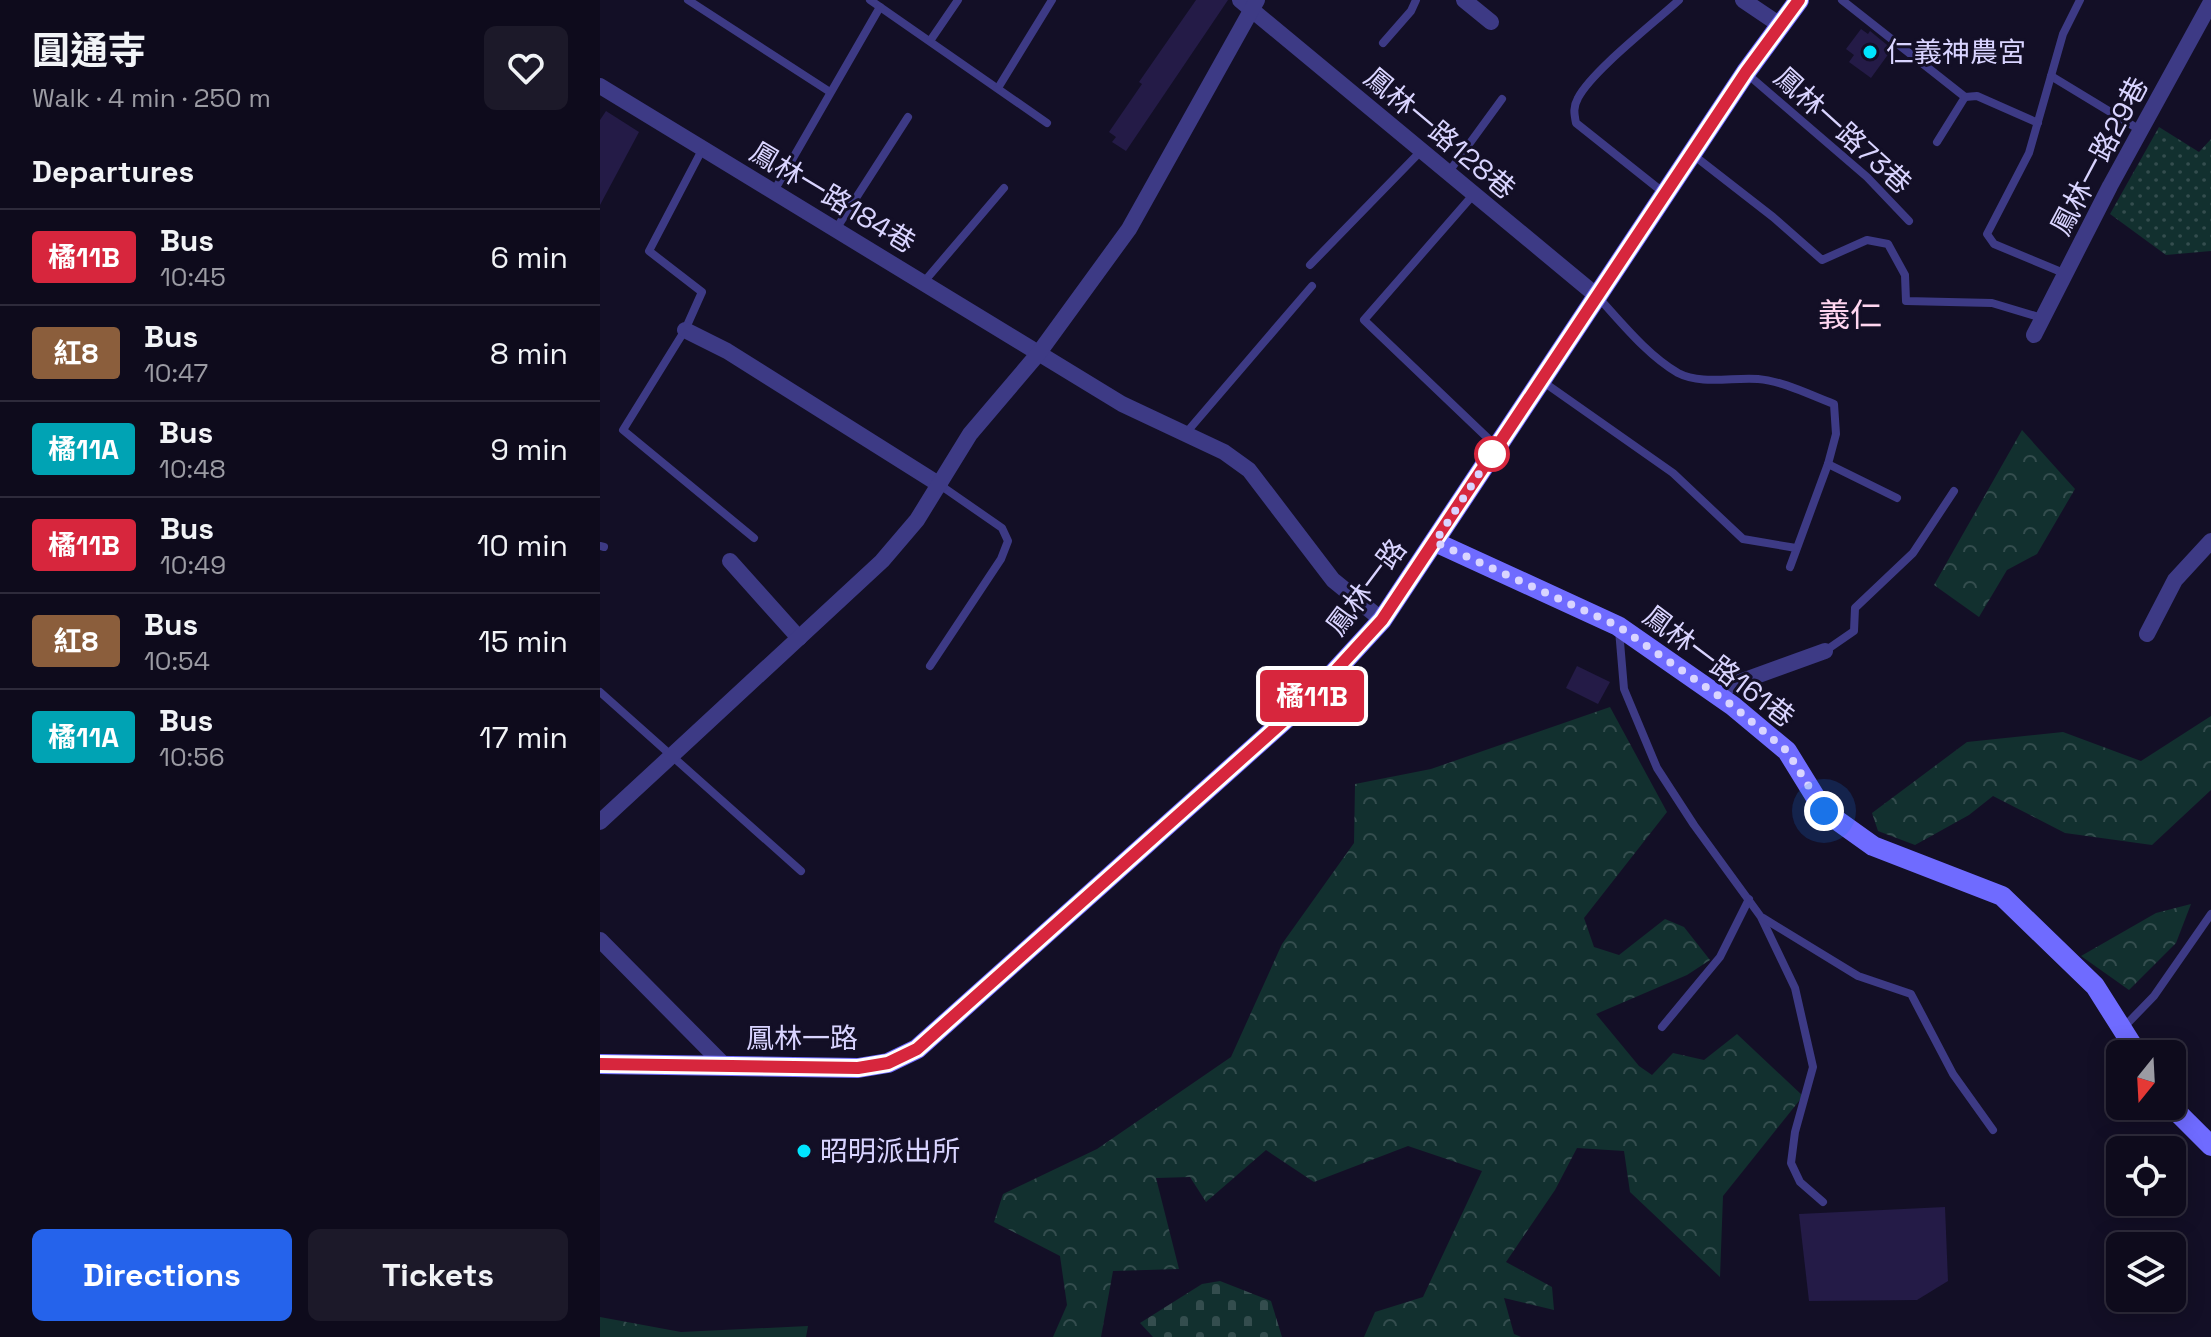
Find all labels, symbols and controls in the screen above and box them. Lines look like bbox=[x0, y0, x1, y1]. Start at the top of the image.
button: heart bbox=[484, 26, 568, 110]
text: 圓通寺 bbox=[32, 27, 146, 75]
place label: 仁義神農宮 bbox=[1886, 34, 2026, 70]
marker: 仁義神農宮 bbox=[1861, 43, 1879, 61]
street label: 鳳林一路128巷 bbox=[1357, 59, 1523, 207]
street label: 鳳林一路73巷 bbox=[1767, 59, 1919, 201]
street label: 鳳林一路29巷 bbox=[2042, 71, 2156, 241]
text: Walk · 4 min · 250 m bbox=[32, 81, 271, 115]
street label: 鳳林一路184巷 bbox=[744, 134, 922, 260]
text: Departures bbox=[32, 152, 194, 191]
text: Bus bbox=[160, 221, 214, 260]
text: 6 min bbox=[490, 238, 568, 277]
text: 橘11B bbox=[48, 239, 120, 275]
text: 10:45 bbox=[160, 260, 226, 294]
district label: 義仁 bbox=[1818, 295, 1882, 335]
text: Bus bbox=[144, 317, 198, 356]
text: 8 min bbox=[490, 334, 568, 373]
text: 紅8 bbox=[54, 335, 98, 371]
text: 10:47 bbox=[144, 356, 208, 390]
text: Bus bbox=[159, 413, 213, 452]
text: 9 min bbox=[490, 430, 568, 469]
text: 橘11A bbox=[48, 431, 119, 467]
unlabelled marker bbox=[1475, 437, 1509, 471]
text: 10:48 bbox=[159, 452, 226, 486]
text: Bus bbox=[160, 509, 214, 548]
text: 10 min bbox=[477, 526, 568, 565]
text: 橘11B bbox=[48, 527, 120, 563]
street label: 鳳林一路 bbox=[1318, 531, 1414, 643]
text: 10:49 bbox=[160, 548, 226, 582]
street label: 鳳林一路161巷 bbox=[1636, 597, 1802, 735]
text: Bus bbox=[144, 605, 198, 644]
text: 15 min bbox=[478, 622, 568, 661]
text: 紅8 bbox=[54, 623, 98, 659]
text: 10:54 bbox=[144, 644, 210, 678]
line badge: 橘11B bbox=[1256, 670, 1368, 722]
text: 橘11B bbox=[1276, 678, 1348, 714]
text: Bus bbox=[159, 701, 213, 740]
text: 17 min bbox=[479, 718, 568, 757]
text: 橘11A bbox=[48, 719, 119, 755]
text: 10:56 bbox=[159, 740, 225, 774]
your location bbox=[1804, 791, 1844, 831]
street label: 鳳林一路 bbox=[746, 1020, 858, 1056]
north arrow bbox=[2106, 1040, 2186, 1120]
map controls bbox=[2106, 1040, 2186, 1312]
place label: 昭明派出所 bbox=[820, 1133, 960, 1169]
button: locate bbox=[2106, 1136, 2186, 1216]
marker: 昭明派出所 bbox=[795, 1142, 813, 1160]
button: Directions bbox=[32, 1229, 292, 1321]
button: Tickets bbox=[308, 1229, 568, 1321]
button: layers bbox=[2106, 1232, 2186, 1312]

